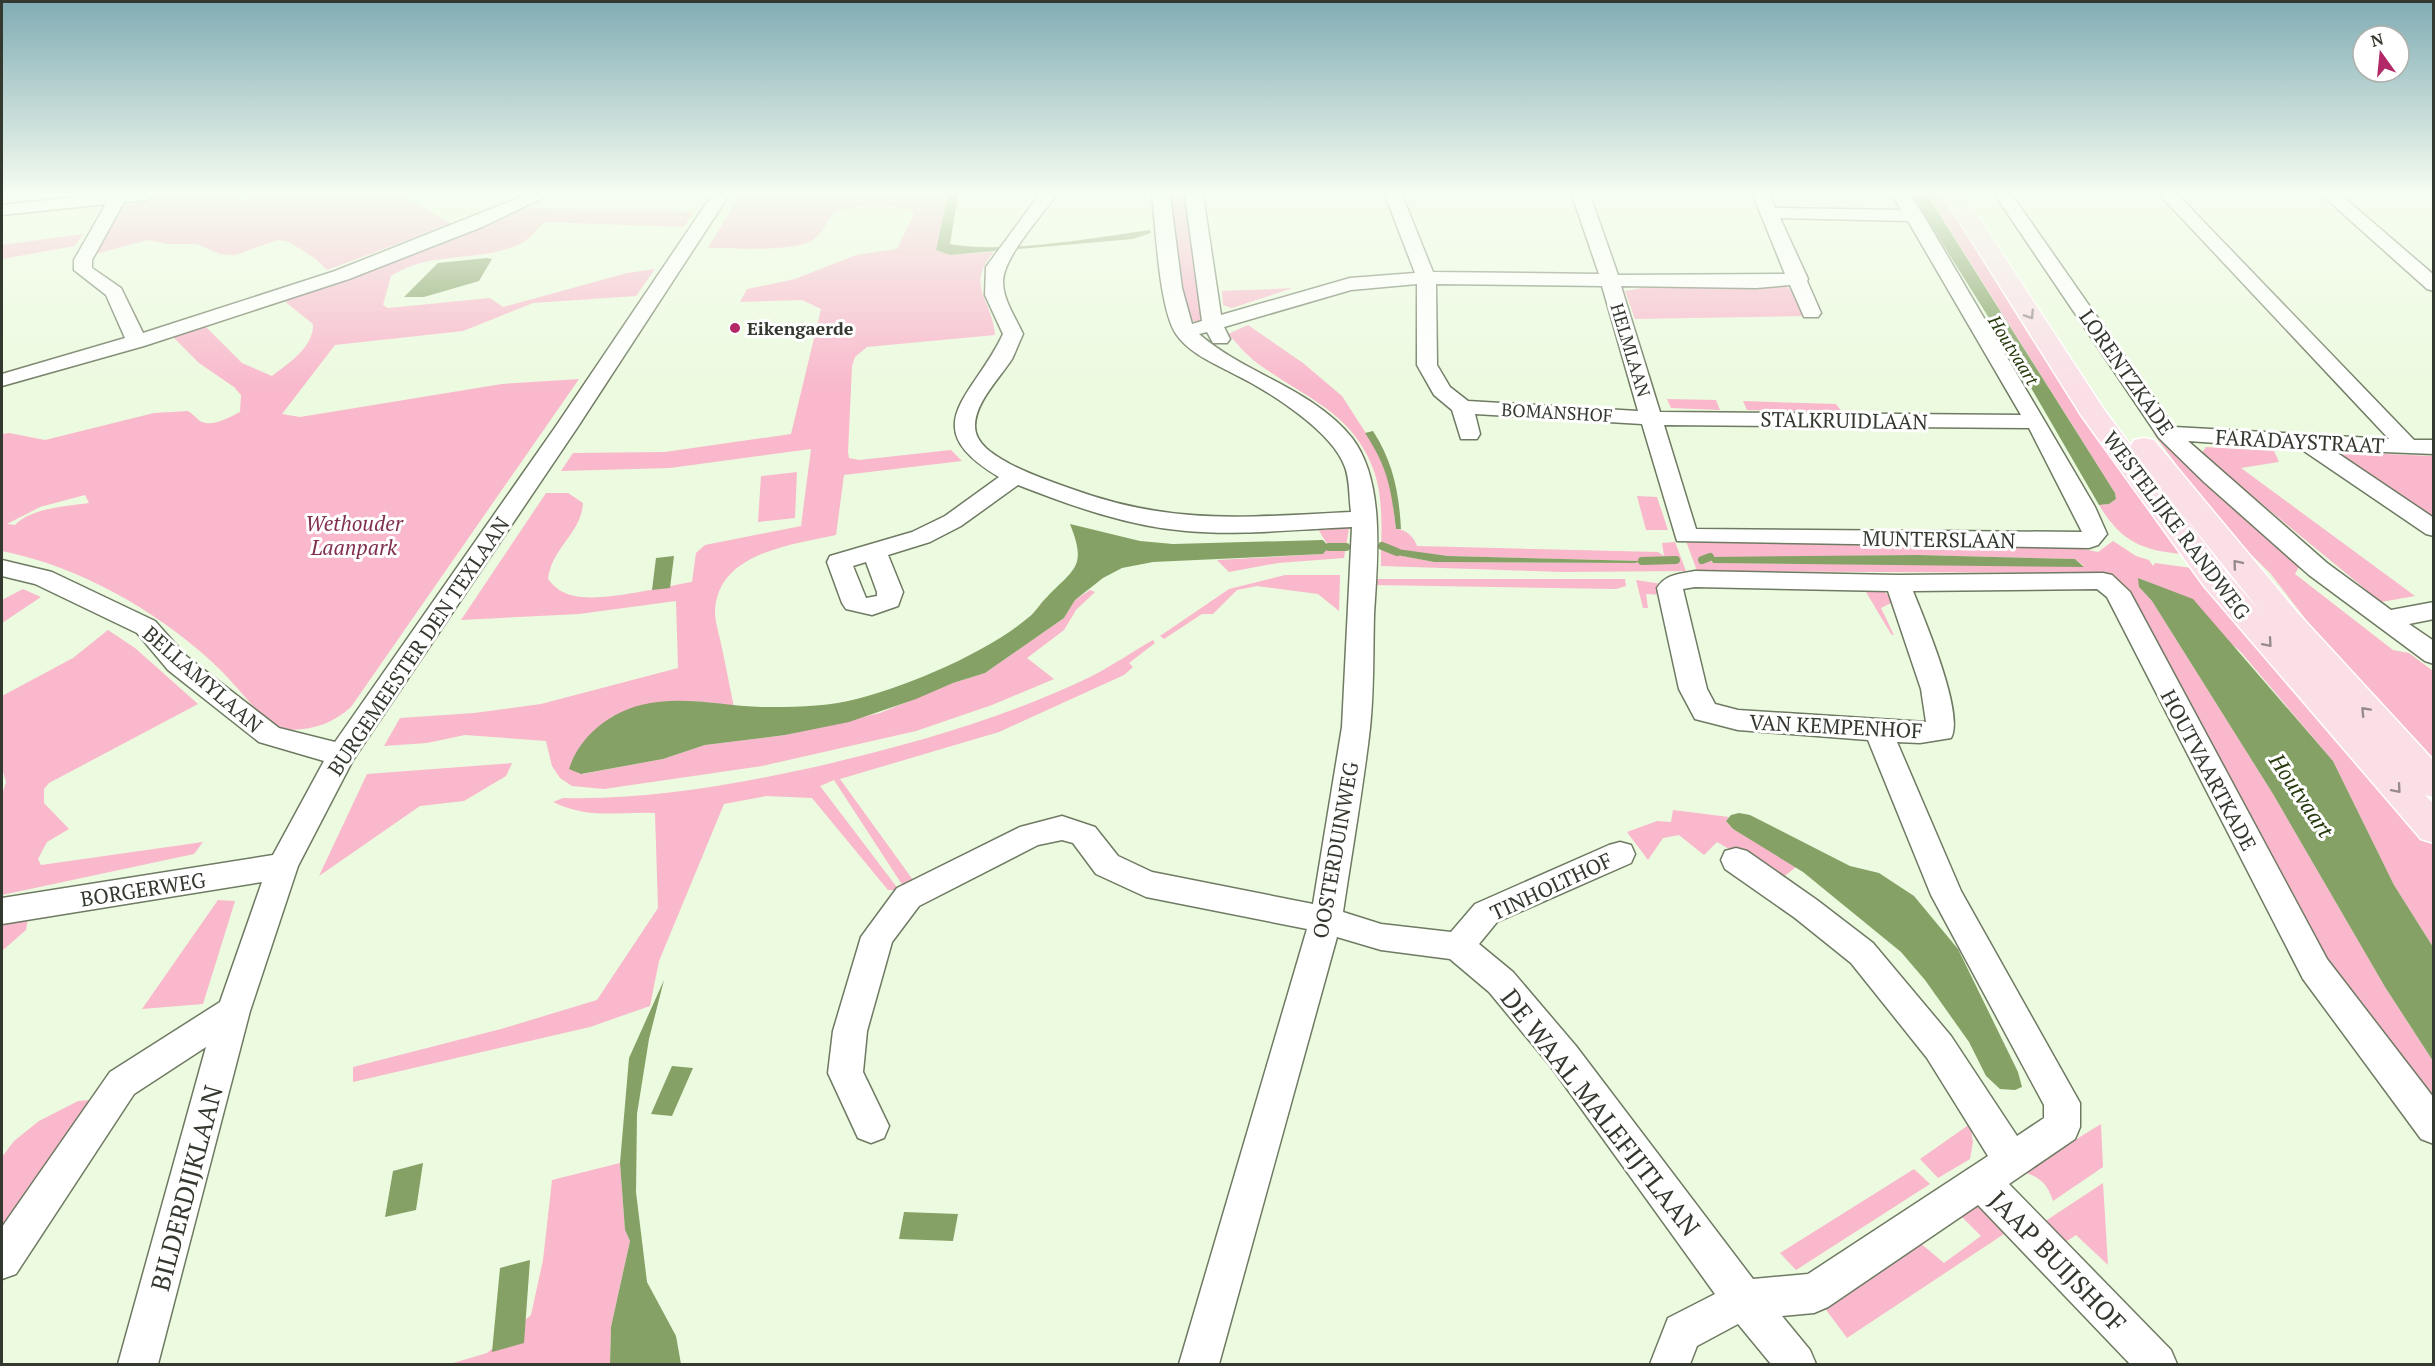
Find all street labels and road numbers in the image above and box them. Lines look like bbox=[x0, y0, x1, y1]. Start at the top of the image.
street label: HELMLAAN bbox=[1605, 300, 1657, 400]
street label: LORENTZKADE bbox=[2073, 304, 2181, 440]
street label: BOMANSHOF bbox=[1501, 397, 1613, 427]
street label: STALKRUIDLAAN bbox=[1760, 405, 1928, 435]
street label: FARADAYSTRAAT bbox=[2215, 423, 2385, 459]
street label: WESTELIJKE RANDWEG bbox=[2097, 425, 2257, 625]
street label: BURGEMEESTER DEN TEXLAAN bbox=[321, 511, 515, 781]
street label: MUNTERSLAAN bbox=[1862, 524, 2016, 554]
street label: BELLAMYLAAN bbox=[137, 619, 269, 739]
street label: HOUTVAARTKADE bbox=[2155, 685, 2263, 855]
street label: VAN KEMPENHOF bbox=[1749, 707, 1923, 745]
street label: OOSTERDUINWEG bbox=[1306, 759, 1364, 941]
street label: TINHOLTHOF bbox=[1486, 846, 1616, 926]
street label: BORGERWEG bbox=[78, 865, 208, 913]
street label: DE WAAL MALEFIJTLAAN bbox=[1494, 981, 1708, 1243]
street label: BILDERDIJKLAAN bbox=[142, 1081, 230, 1295]
street label: JAAP BUIJSHOF bbox=[1982, 1183, 2134, 1339]

